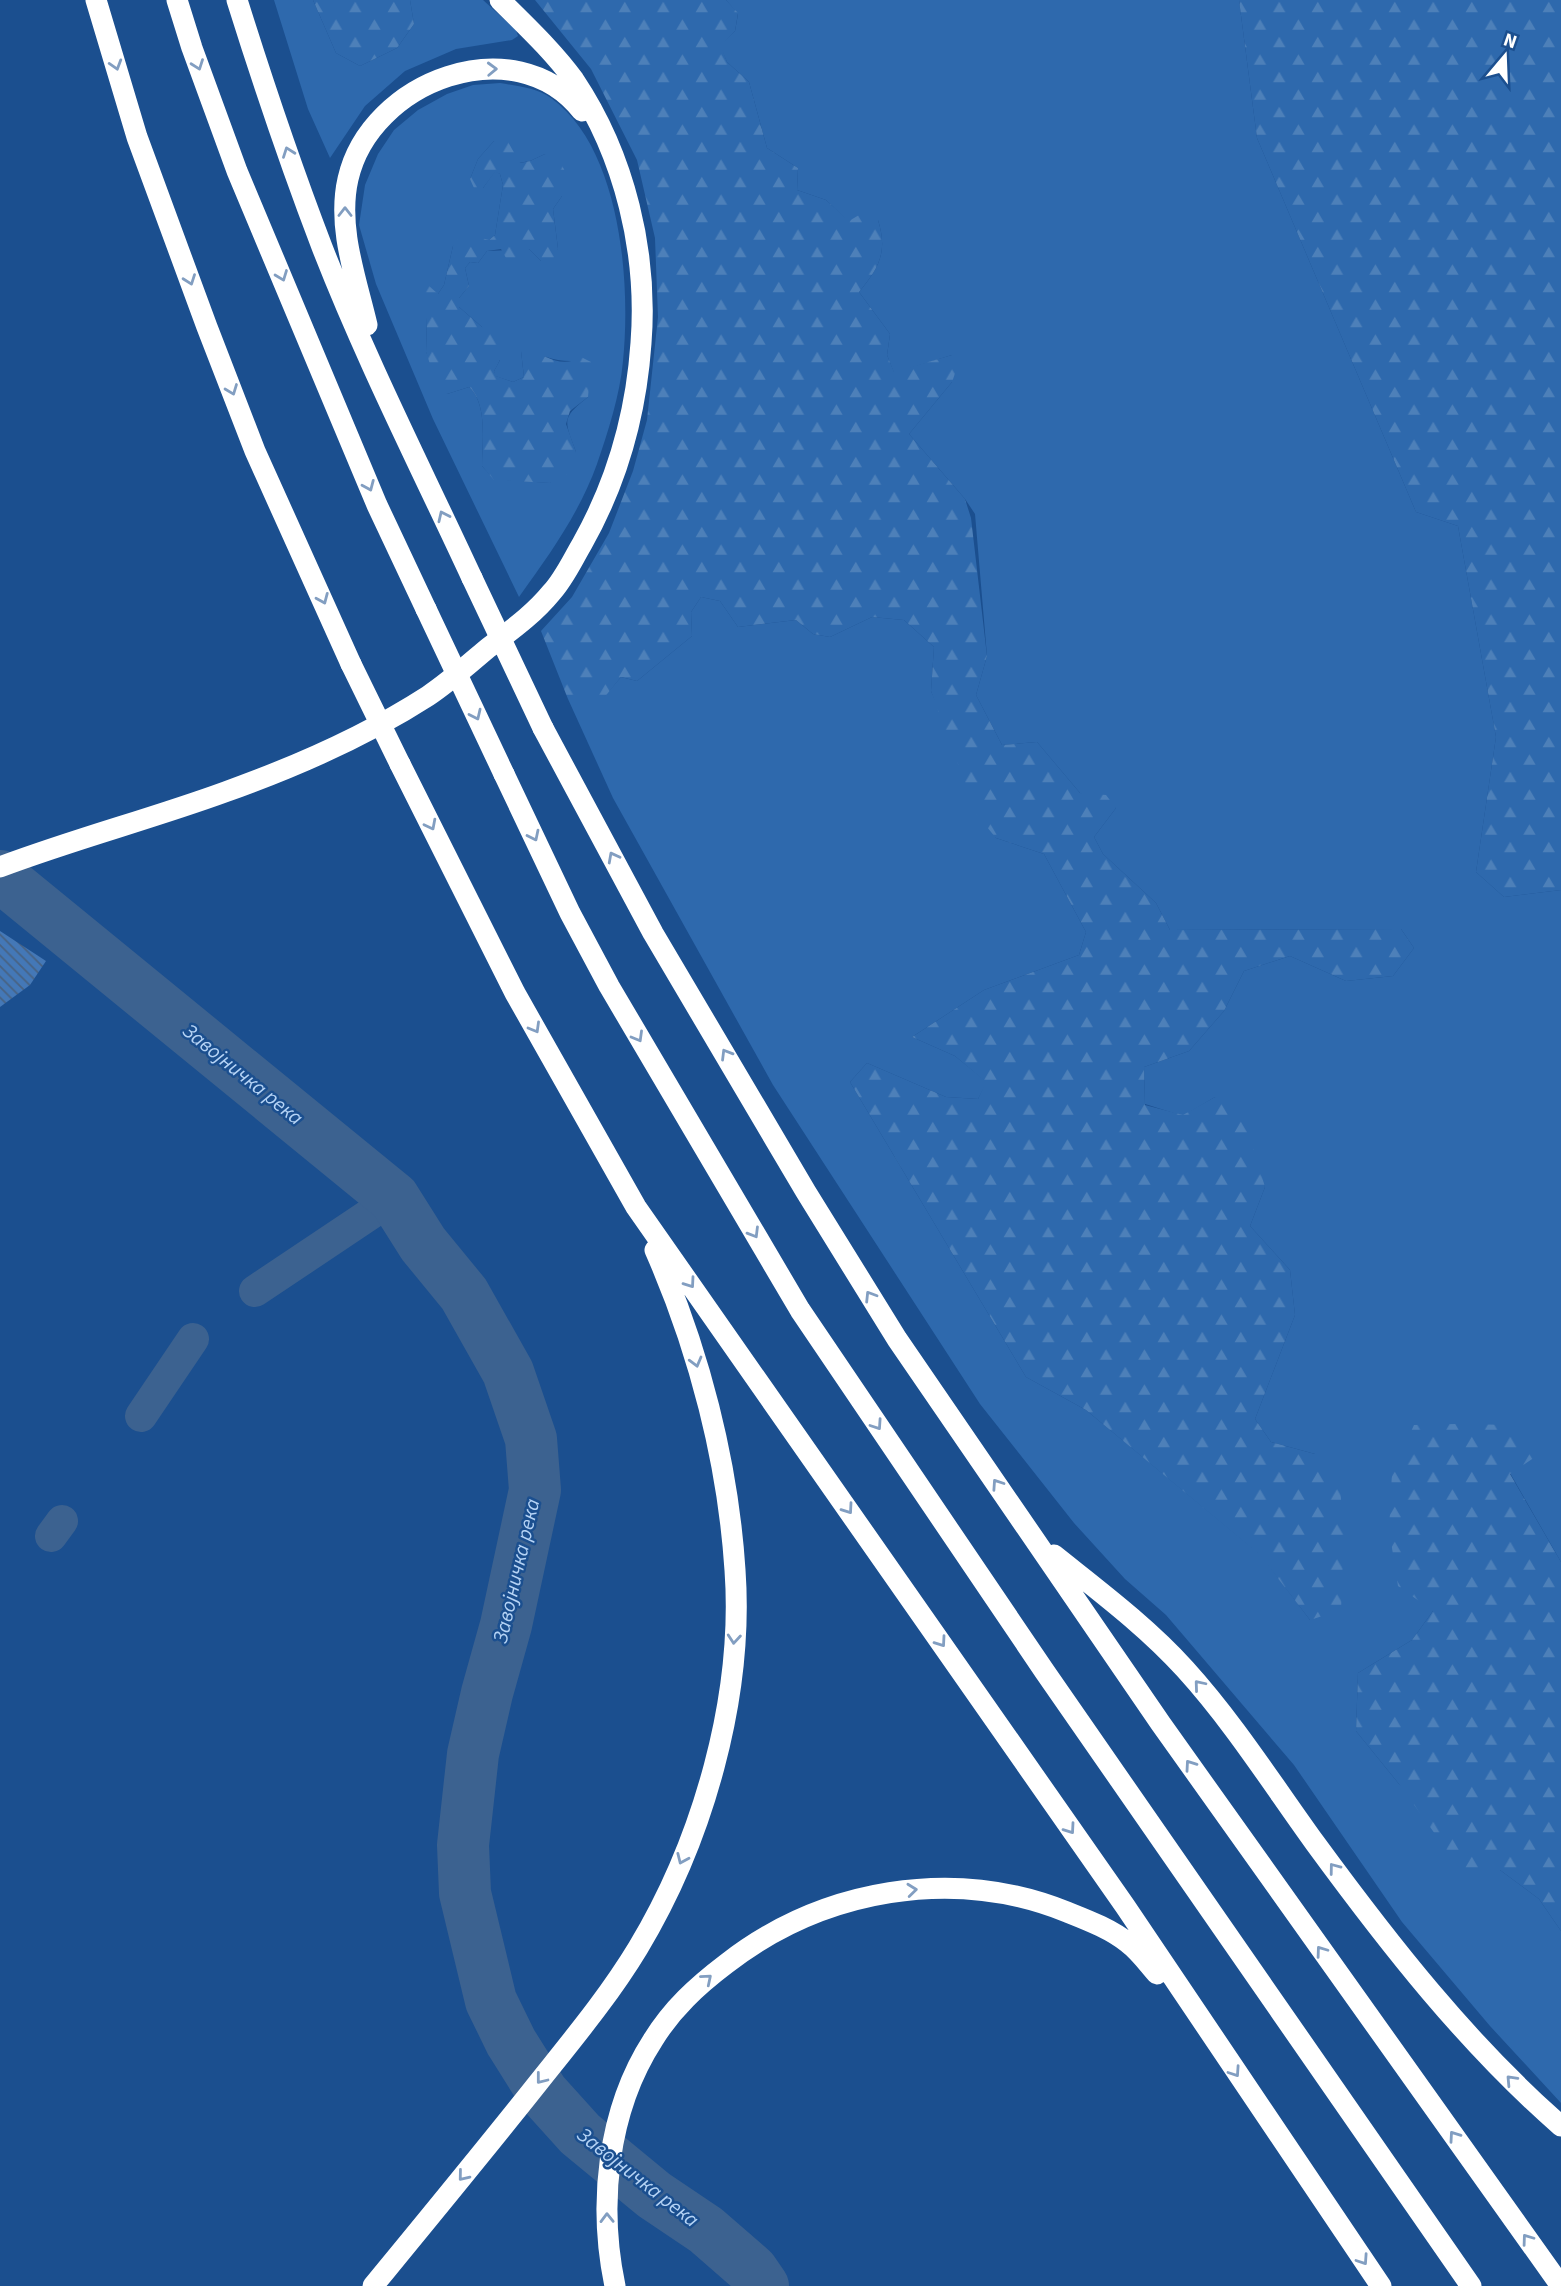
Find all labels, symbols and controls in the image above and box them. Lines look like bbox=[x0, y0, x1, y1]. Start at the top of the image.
north arrow bbox=[1470, 21, 1540, 91]
text: N bbox=[1500, 27, 1520, 56]
one-way arrow bbox=[190, 58, 204, 70]
one-way arrow bbox=[107, 59, 122, 71]
one-way arrow bbox=[487, 61, 498, 76]
one-way arrow bbox=[282, 147, 296, 159]
one-way arrow bbox=[337, 206, 353, 216]
one-way arrow bbox=[274, 270, 288, 282]
one-way arrow bbox=[182, 274, 196, 286]
one-way arrow bbox=[224, 384, 238, 396]
one-way arrow bbox=[361, 480, 375, 492]
one-way arrow bbox=[437, 511, 451, 523]
one-way arrow bbox=[314, 592, 328, 604]
one-way arrow bbox=[468, 708, 482, 720]
one-way arrow bbox=[422, 818, 436, 830]
one-way arrow bbox=[525, 829, 539, 841]
one-way arrow bbox=[607, 852, 621, 865]
water label: Завојничка река bbox=[176, 1016, 310, 1132]
one-way arrow bbox=[527, 1020, 540, 1033]
one-way arrow bbox=[630, 1030, 643, 1043]
one-way arrow bbox=[721, 1049, 734, 1062]
one-way arrow bbox=[746, 1226, 759, 1239]
one-way arrow bbox=[681, 1275, 694, 1288]
one-way arrow bbox=[865, 1290, 878, 1303]
one-way arrow bbox=[687, 1356, 702, 1368]
one-way arrow bbox=[868, 1417, 881, 1430]
one-way arrow bbox=[993, 1479, 1005, 1492]
water label: Завојничка река bbox=[485, 1496, 547, 1646]
one-way arrow bbox=[840, 1501, 852, 1514]
one-way arrow bbox=[727, 1633, 742, 1644]
one-way arrow bbox=[933, 1634, 945, 1647]
one-way arrow bbox=[1195, 1681, 1207, 1694]
one-way arrow bbox=[1186, 1760, 1198, 1773]
one-way arrow bbox=[1062, 1821, 1074, 1834]
one-way arrow bbox=[676, 1852, 690, 1864]
one-way arrow bbox=[1329, 1863, 1342, 1876]
one-way arrow bbox=[907, 1882, 918, 1897]
one-way arrow bbox=[1317, 1946, 1330, 1959]
one-way arrow bbox=[699, 1975, 712, 1987]
one-way arrow bbox=[1227, 2064, 1239, 2077]
one-way arrow bbox=[536, 2072, 549, 2084]
one-way arrow bbox=[1507, 2075, 1519, 2088]
water label: Завојничка река bbox=[571, 2120, 705, 2234]
one-way arrow bbox=[1449, 2131, 1462, 2144]
one-way arrow bbox=[458, 2169, 471, 2181]
one-way arrow bbox=[599, 2213, 615, 2223]
one-way arrow bbox=[1523, 2234, 1535, 2247]
one-way arrow bbox=[1355, 2252, 1367, 2265]

